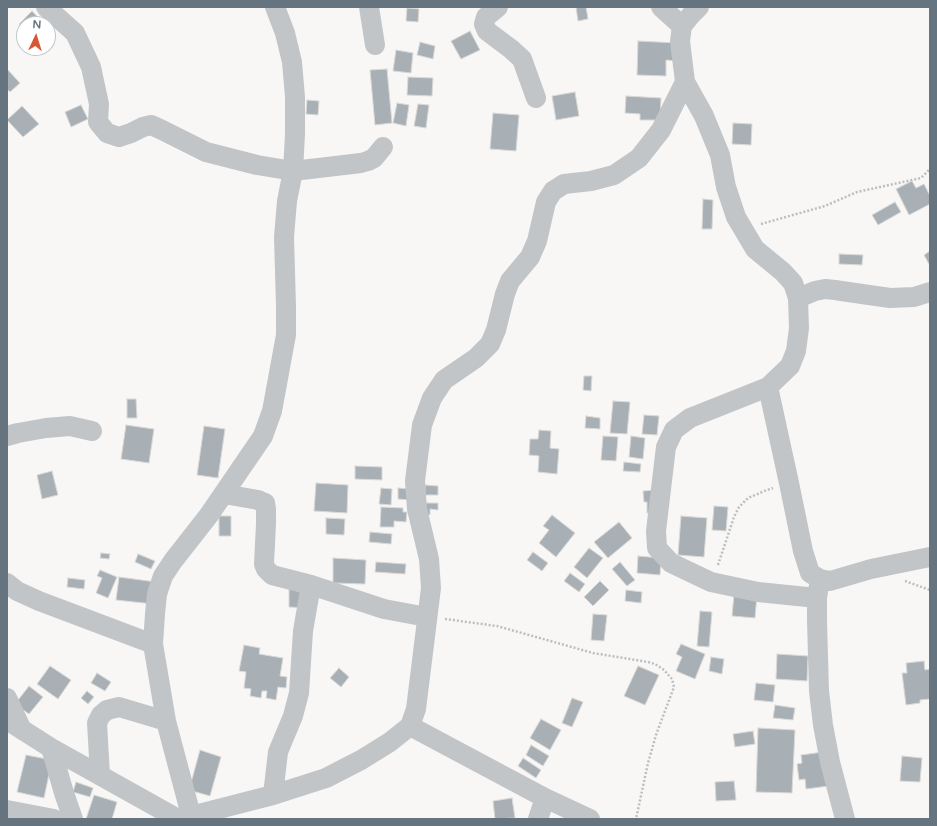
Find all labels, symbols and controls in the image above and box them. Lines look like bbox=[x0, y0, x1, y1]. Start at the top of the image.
north arrow bbox=[16, 16, 56, 56]
text: N bbox=[32, 18, 42, 31]

